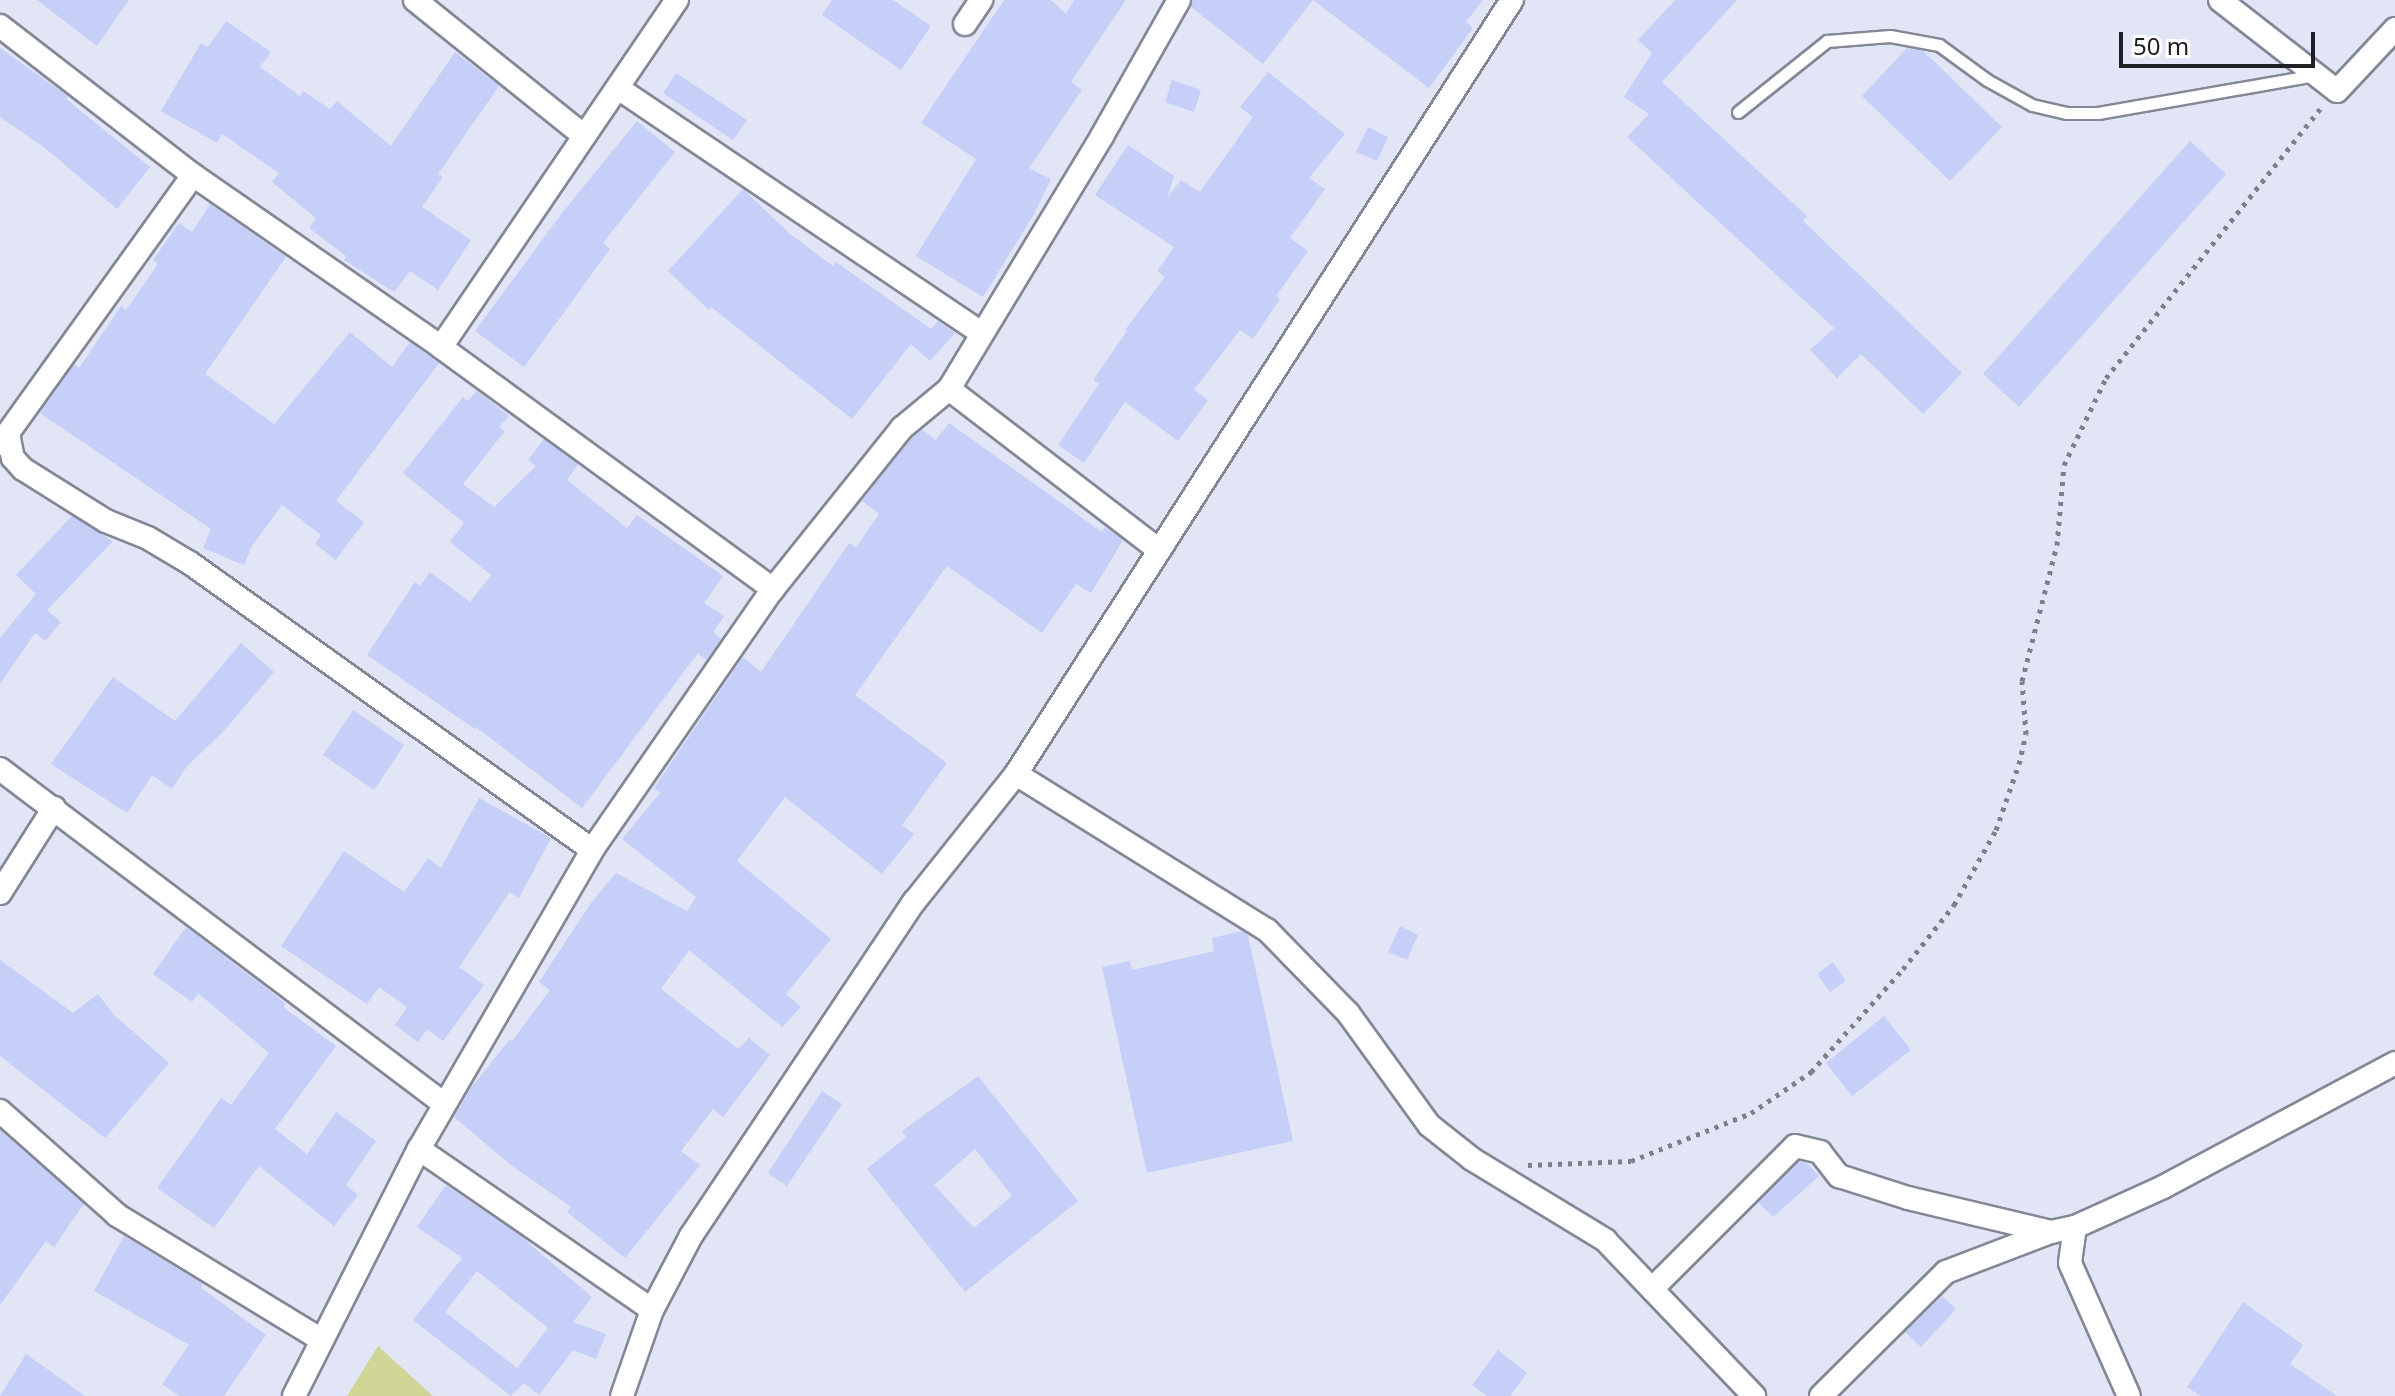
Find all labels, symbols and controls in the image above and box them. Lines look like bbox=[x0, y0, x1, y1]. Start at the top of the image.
scale bar bbox=[2123, 16, 2319, 66]
text: 50 m bbox=[2133, 29, 2189, 62]

